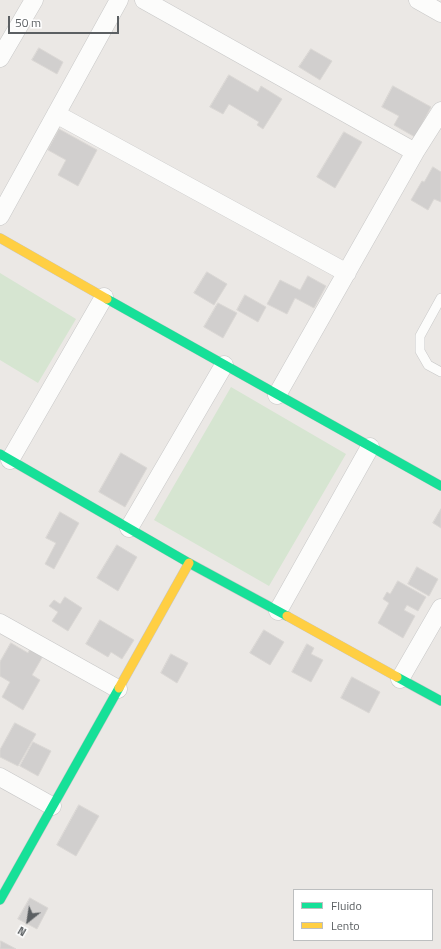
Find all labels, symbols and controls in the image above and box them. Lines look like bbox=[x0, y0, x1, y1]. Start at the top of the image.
scale bar bbox=[10, 8, 121, 34]
text: 50 m bbox=[15, 13, 41, 32]
legend bbox=[293, 889, 433, 941]
text: Fluido bbox=[331, 896, 362, 915]
north arrow bbox=[8, 901, 48, 941]
text: Lento bbox=[331, 916, 360, 935]
text: N bbox=[15, 923, 29, 940]

